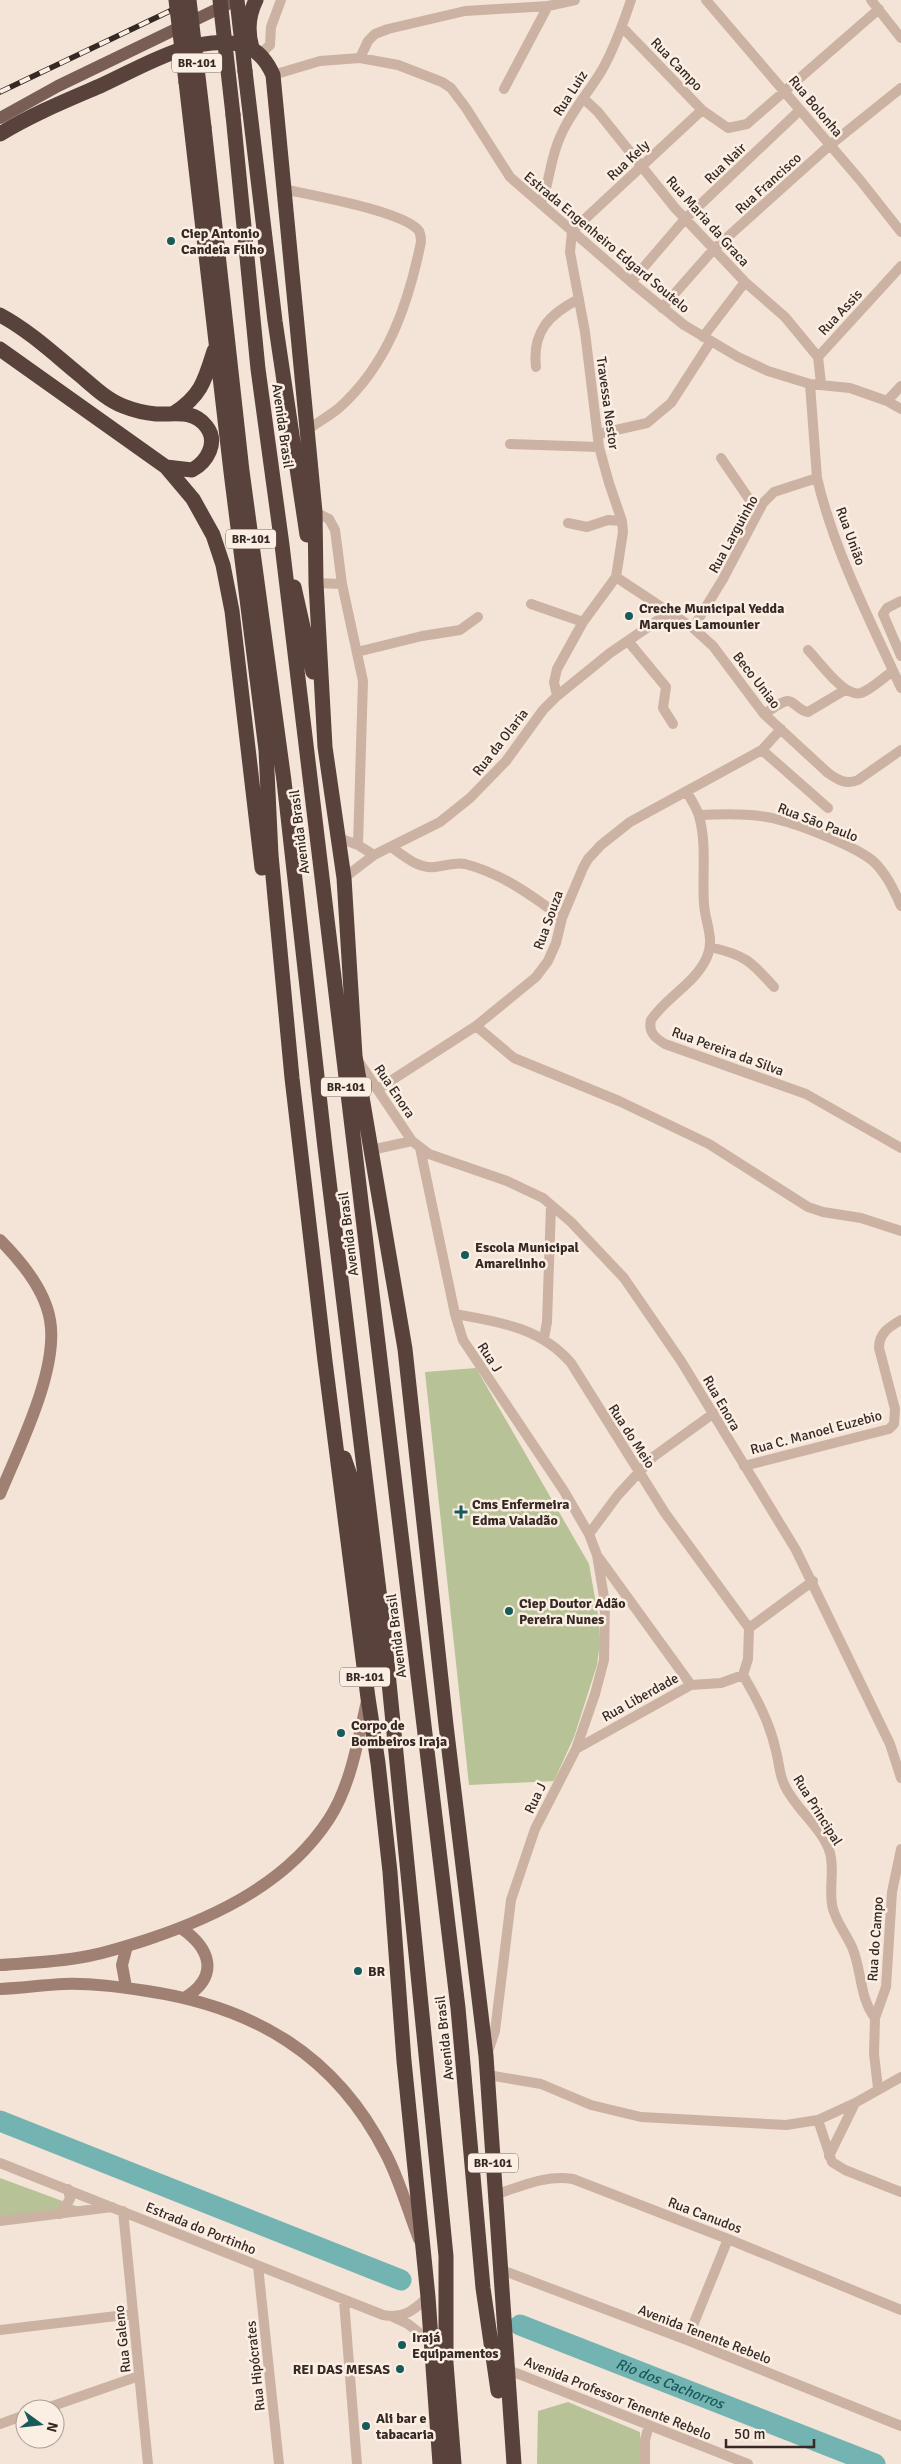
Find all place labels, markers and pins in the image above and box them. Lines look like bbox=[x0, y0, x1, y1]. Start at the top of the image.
place label: Ciep Antonio Candeia Filho bbox=[181, 225, 264, 258]
marker: Ciep Antonio Candeia Filho bbox=[165, 235, 177, 247]
place label: Creche Municipal Yedda Marques Lamounier bbox=[639, 600, 784, 633]
marker: Creche Municipal Yedda Marques Lamounier bbox=[623, 610, 635, 622]
place label: Escola Municipal Amarelinho bbox=[475, 1239, 580, 1272]
marker: Escola Municipal Amarelinho bbox=[459, 1249, 471, 1261]
place label: Cms Enfermeira Edma Valadão bbox=[472, 1496, 569, 1529]
marker: Cms Enfermeira Edma Valadão bbox=[454, 1505, 468, 1519]
place label: Ciep Doutor Adão Pereira Nunes bbox=[519, 1595, 625, 1628]
marker: Ciep Doutor Adão Pereira Nunes bbox=[503, 1605, 515, 1617]
place label: Corpo de Bombeiros Iraja bbox=[351, 1717, 447, 1750]
marker: Corpo de Bombeiros Iraja bbox=[335, 1727, 347, 1739]
place label: BR bbox=[368, 1963, 386, 1980]
marker: BR bbox=[352, 1965, 364, 1977]
place label: Irajá Equipamentos bbox=[412, 2329, 499, 2362]
marker: Irajá Equipamentos bbox=[396, 2339, 408, 2351]
place label: REI DAS MESAS bbox=[293, 2361, 390, 2378]
marker: REI DAS MESAS bbox=[394, 2363, 406, 2375]
place label: Ali bar e tabacaria bbox=[375, 2410, 434, 2443]
marker: Ali bar e tabacaria bbox=[360, 2420, 372, 2432]

